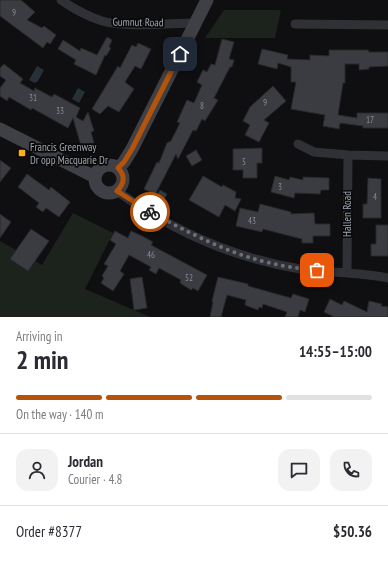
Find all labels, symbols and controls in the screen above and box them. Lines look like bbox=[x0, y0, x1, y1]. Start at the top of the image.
house number: 9 bbox=[12, 7, 16, 18]
street label: Gumnut Road bbox=[112, 15, 164, 29]
pin bbox=[163, 37, 197, 71]
icon: home bbox=[169, 43, 191, 65]
house number: 31 bbox=[29, 92, 37, 103]
house number: 9 bbox=[263, 97, 267, 108]
house number: 8 bbox=[200, 100, 204, 111]
house number: 33 bbox=[56, 105, 64, 116]
house number: 17 bbox=[366, 114, 374, 125]
place label: Francis Greenway Dr opp Macquarie Dr bbox=[30, 140, 108, 167]
marker: Francis Greenway Dr opp Macquarie Dr bbox=[17, 148, 27, 158]
house number: 5 bbox=[242, 156, 246, 167]
house number: 3 bbox=[278, 181, 282, 192]
street label: Hallen Road bbox=[340, 191, 354, 237]
house number: 4 bbox=[373, 191, 377, 202]
courier bbox=[130, 192, 170, 232]
icon: bike bbox=[139, 201, 161, 223]
house number: 43 bbox=[248, 215, 256, 226]
house number: 46 bbox=[147, 249, 155, 260]
pin bbox=[300, 253, 334, 287]
icon: bag bbox=[306, 259, 328, 281]
house number: 52 bbox=[185, 272, 193, 283]
text: Arriving in bbox=[16, 328, 63, 345]
text: 14:55–15:00 bbox=[299, 342, 372, 361]
text: 2 min bbox=[16, 343, 69, 376]
text: On the way · 140 m bbox=[16, 406, 103, 423]
button: person bbox=[16, 449, 58, 491]
button: chat bbox=[278, 449, 320, 491]
button: phone bbox=[330, 449, 372, 491]
text: Jordan bbox=[68, 452, 103, 471]
text: Courier · 4.8 bbox=[68, 471, 122, 488]
text: Order #8377 bbox=[16, 522, 82, 541]
text: $50.36 bbox=[333, 522, 372, 541]

